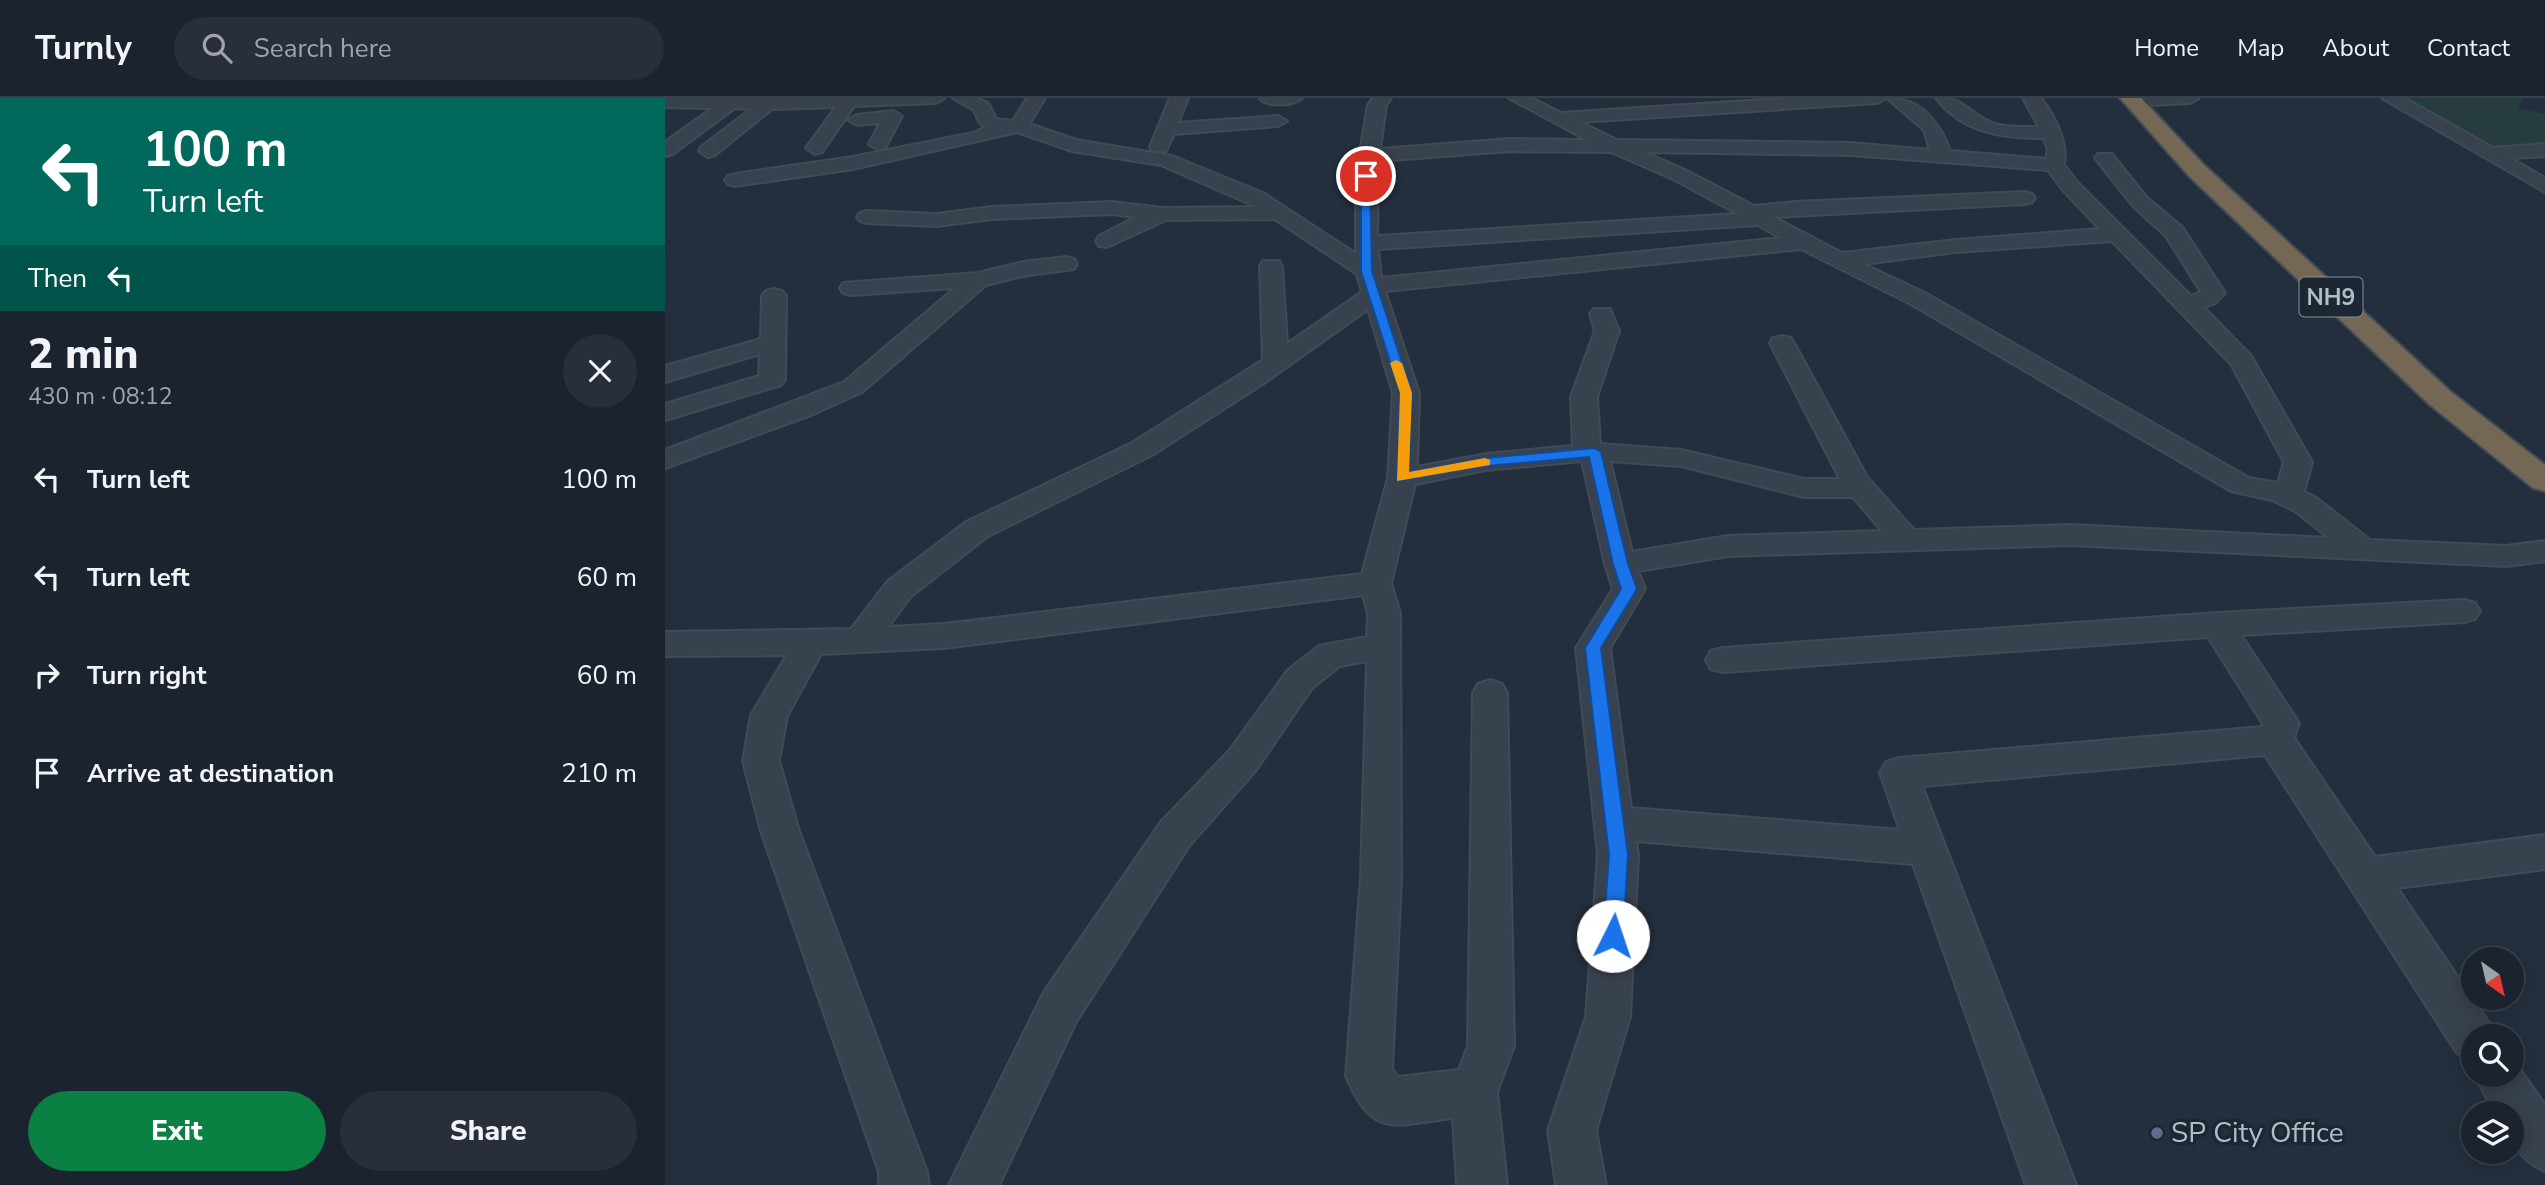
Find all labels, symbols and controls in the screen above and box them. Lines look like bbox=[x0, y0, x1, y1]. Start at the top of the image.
search box bbox=[174, 17, 664, 80]
text: Turnly bbox=[35, 26, 132, 71]
icon: search bbox=[198, 29, 236, 67]
text: Search here bbox=[254, 31, 392, 66]
text: Home bbox=[2134, 32, 2199, 64]
text: Map bbox=[2237, 32, 2284, 64]
text: About bbox=[2322, 32, 2389, 64]
text: Contact bbox=[2427, 32, 2510, 64]
text: 100 m bbox=[143, 116, 287, 183]
icon: left bbox=[28, 126, 119, 217]
pin bbox=[1336, 146, 1396, 206]
icon: arrive bbox=[1347, 157, 1385, 195]
text: Turn left bbox=[143, 180, 263, 223]
icon: left bbox=[101, 259, 139, 297]
text: Then bbox=[28, 261, 87, 296]
road number: NH9 bbox=[2299, 278, 2363, 316]
text: 2 min bbox=[28, 326, 138, 383]
button: close bbox=[563, 334, 637, 408]
text: 430 m · 08:12 bbox=[28, 381, 173, 412]
icon: left bbox=[28, 460, 66, 498]
text: Turn left bbox=[87, 462, 190, 497]
text: 100 m bbox=[561, 462, 637, 497]
icon: left bbox=[28, 558, 66, 596]
text: Turn left bbox=[87, 560, 190, 595]
text: 60 m bbox=[577, 560, 637, 595]
icon: right bbox=[28, 656, 66, 694]
text: Turn right bbox=[87, 658, 206, 693]
text: 60 m bbox=[577, 658, 637, 693]
icon: arrive bbox=[28, 754, 66, 792]
text: Arrive at destination bbox=[87, 756, 334, 791]
text: 210 m bbox=[561, 756, 637, 791]
position arrow bbox=[1576, 899, 1650, 973]
north arrow bbox=[2461, 947, 2523, 1010]
map controls bbox=[2461, 947, 2524, 1164]
button: search bbox=[2461, 1024, 2524, 1087]
button: Exit bbox=[28, 1091, 326, 1171]
button: Share bbox=[340, 1091, 637, 1171]
button: layers bbox=[2461, 1101, 2524, 1164]
place label: SP City Office bbox=[2171, 1114, 2344, 1152]
marker: SP City Office bbox=[2149, 1125, 2165, 1141]

